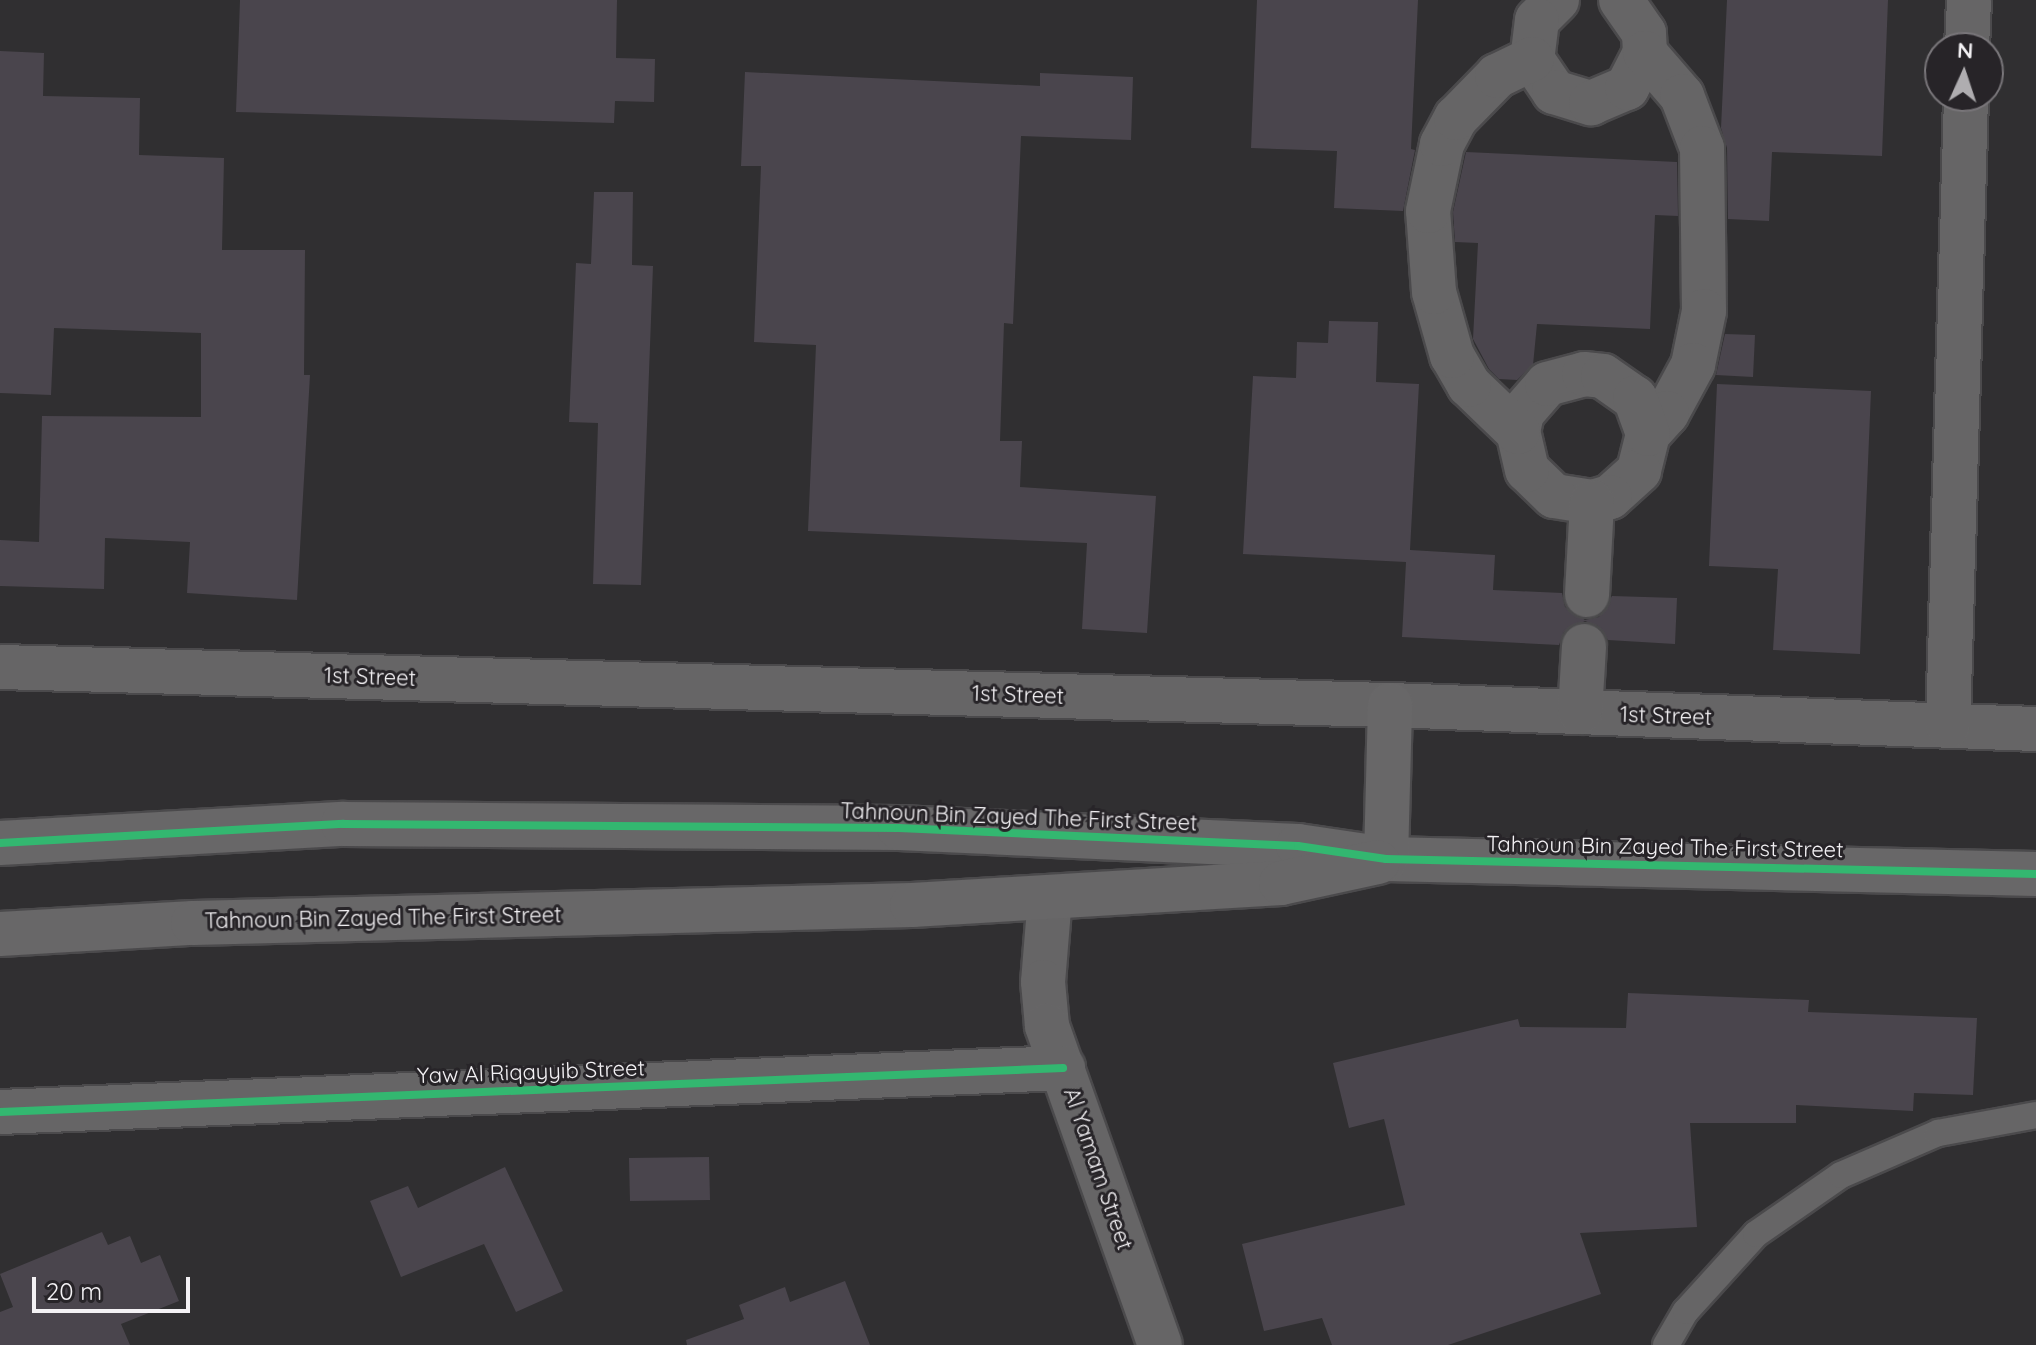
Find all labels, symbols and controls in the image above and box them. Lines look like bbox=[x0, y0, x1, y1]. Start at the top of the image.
north arrow bbox=[1924, 32, 2004, 112]
text: N bbox=[1956, 36, 1974, 64]
street label: 1st Street bbox=[324, 662, 416, 692]
street label: 1st Street bbox=[972, 680, 1064, 710]
street label: 1st Street bbox=[1620, 701, 1712, 731]
street label: Tahnoun Bin Zayed The First Street bbox=[840, 798, 1198, 836]
street label: Tahnoun Bin Zayed The First Street bbox=[1486, 831, 1844, 863]
street label: Tahnoun Bin Zayed The First Street bbox=[204, 902, 562, 934]
street label: Yaw Al Riqayyib Street bbox=[417, 1055, 645, 1089]
street label: Al Yamam Street bbox=[1058, 1084, 1138, 1254]
scale bar bbox=[36, 1261, 194, 1311]
text: 20 m bbox=[46, 1276, 102, 1306]

